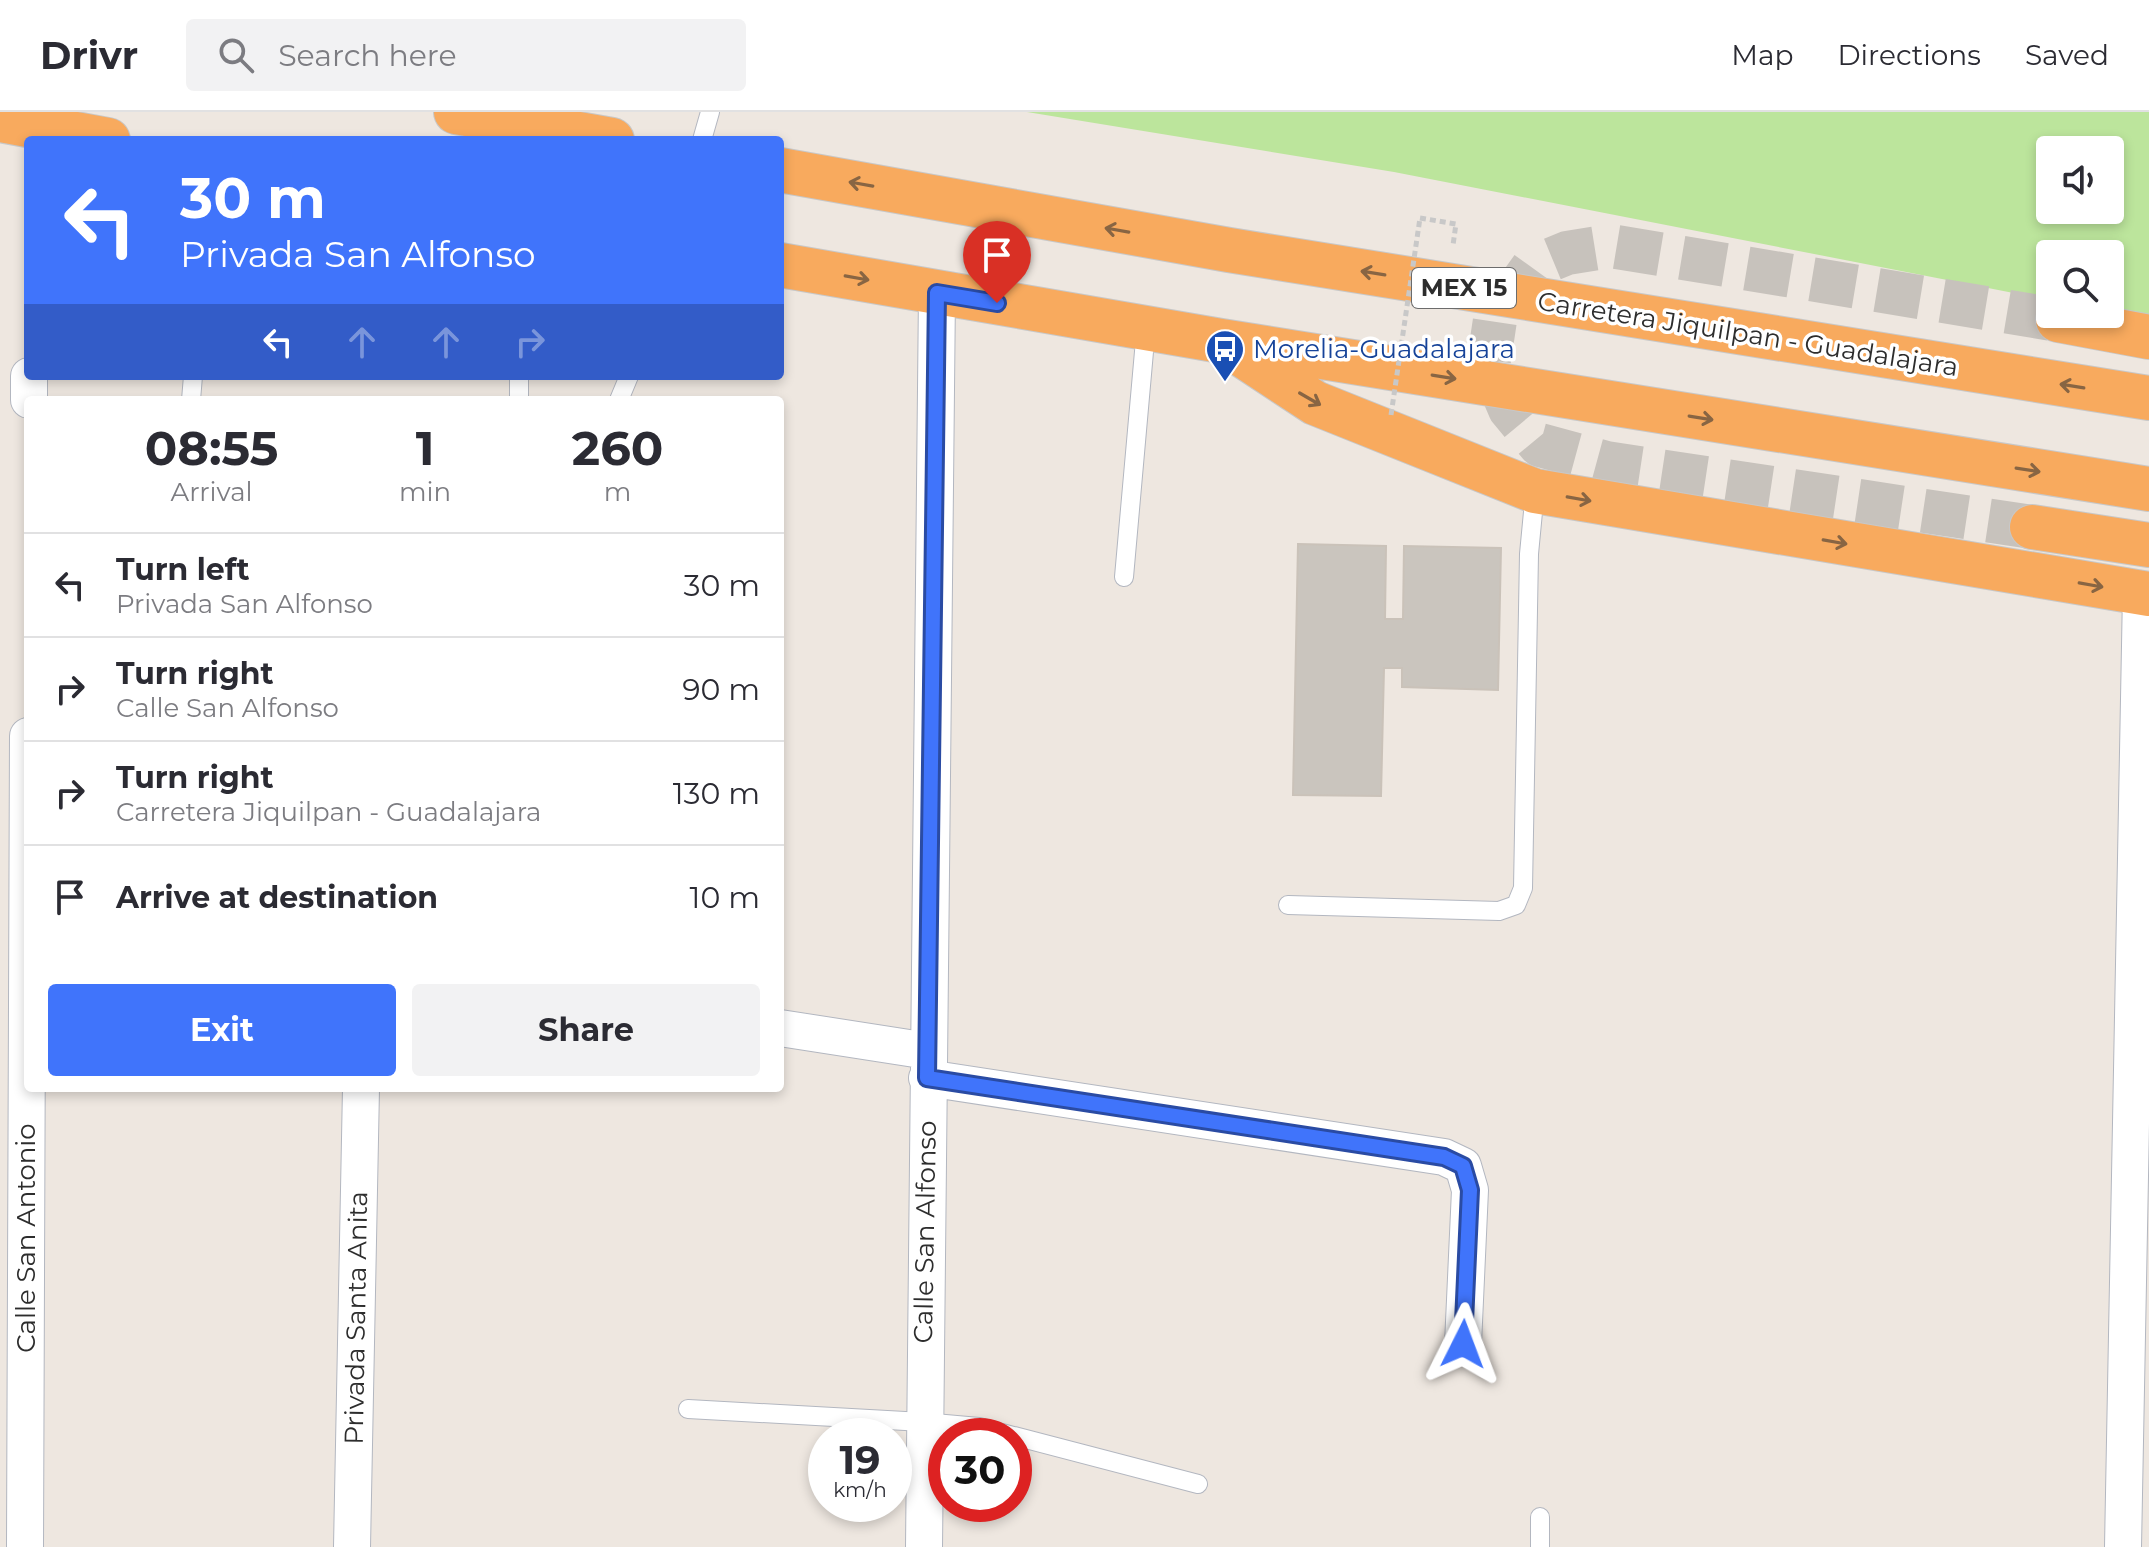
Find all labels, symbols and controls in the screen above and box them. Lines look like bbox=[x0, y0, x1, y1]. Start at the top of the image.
search box bbox=[186, 19, 746, 91]
text: Drivr bbox=[40, 32, 138, 79]
icon: search bbox=[214, 33, 258, 77]
text: Search here bbox=[278, 37, 457, 74]
text: Map bbox=[1731, 38, 1793, 72]
text: Directions bbox=[1837, 38, 1981, 72]
text: Saved bbox=[2025, 38, 2109, 72]
map controls bbox=[2036, 136, 2124, 328]
button: sound bbox=[2036, 136, 2124, 224]
text: 30 m bbox=[180, 164, 326, 232]
icon: left bbox=[48, 168, 152, 272]
one-way arrow bbox=[848, 176, 874, 191]
pin bbox=[963, 221, 1031, 303]
one-way arrow bbox=[1104, 222, 1130, 237]
text: Privada San Alfonso bbox=[180, 232, 536, 276]
icon: arrive bbox=[975, 233, 1019, 277]
button: search bbox=[2036, 240, 2124, 328]
one-way arrow bbox=[1361, 265, 1386, 280]
road number: MEX 15 bbox=[1412, 268, 1516, 308]
one-way arrow bbox=[844, 272, 869, 287]
street label: Carretera Jiquilpan - Guadalajara bbox=[1535, 285, 1961, 383]
icon: left bbox=[256, 320, 300, 364]
icon: ahead bbox=[340, 320, 384, 364]
icon: ahead bbox=[424, 320, 468, 364]
icon: right bbox=[508, 320, 552, 364]
bus stop icon: Morelia-Guadalajara bbox=[1204, 328, 1246, 383]
place label: Morelia-Guadalajara bbox=[1253, 333, 1515, 365]
one-way arrow bbox=[1431, 370, 1457, 385]
one-way arrow bbox=[2060, 378, 2085, 393]
one-way arrow bbox=[1298, 391, 1321, 407]
one-way arrow bbox=[1688, 411, 1713, 426]
text: 08:55 bbox=[145, 419, 278, 477]
text: 1 bbox=[416, 419, 435, 477]
text: 260 bbox=[572, 419, 663, 477]
one-way arrow bbox=[2015, 463, 2040, 478]
text: Arrival bbox=[171, 476, 253, 508]
text: min bbox=[399, 476, 451, 508]
text: m bbox=[604, 476, 631, 508]
one-way arrow bbox=[1565, 492, 1591, 507]
one-way arrow bbox=[1822, 535, 1847, 550]
text: Turn left bbox=[116, 551, 249, 588]
icon: left bbox=[48, 563, 92, 607]
text: 30 m bbox=[684, 567, 760, 604]
one-way arrow bbox=[2078, 578, 2104, 593]
text: Privada San Alfonso bbox=[116, 588, 373, 620]
text: Turn right bbox=[116, 655, 273, 692]
icon: right bbox=[48, 667, 92, 711]
text: 90 m bbox=[682, 671, 760, 708]
text: Calle San Alfonso bbox=[116, 692, 339, 724]
text: Turn right bbox=[116, 759, 273, 796]
icon: right bbox=[48, 771, 92, 815]
text: 130 m bbox=[673, 775, 760, 812]
text: Carretera Jiquilpan - Guadalajara bbox=[116, 796, 541, 828]
icon: arrive bbox=[48, 875, 92, 919]
text: Arrive at destination bbox=[116, 879, 438, 916]
text: 10 m bbox=[690, 879, 760, 916]
button: Exit bbox=[48, 984, 396, 1076]
button: Share bbox=[412, 984, 760, 1076]
street label: Calle San Alfonso bbox=[907, 1120, 943, 1344]
street label: Calle San Antonio bbox=[10, 1123, 42, 1353]
street label: Privada Santa Anita bbox=[338, 1191, 374, 1445]
position arrow bbox=[1421, 1302, 1505, 1386]
speed limit sign: 30 bbox=[928, 1418, 1032, 1522]
text: 19 bbox=[839, 1435, 881, 1484]
text: km/h bbox=[833, 1478, 887, 1502]

